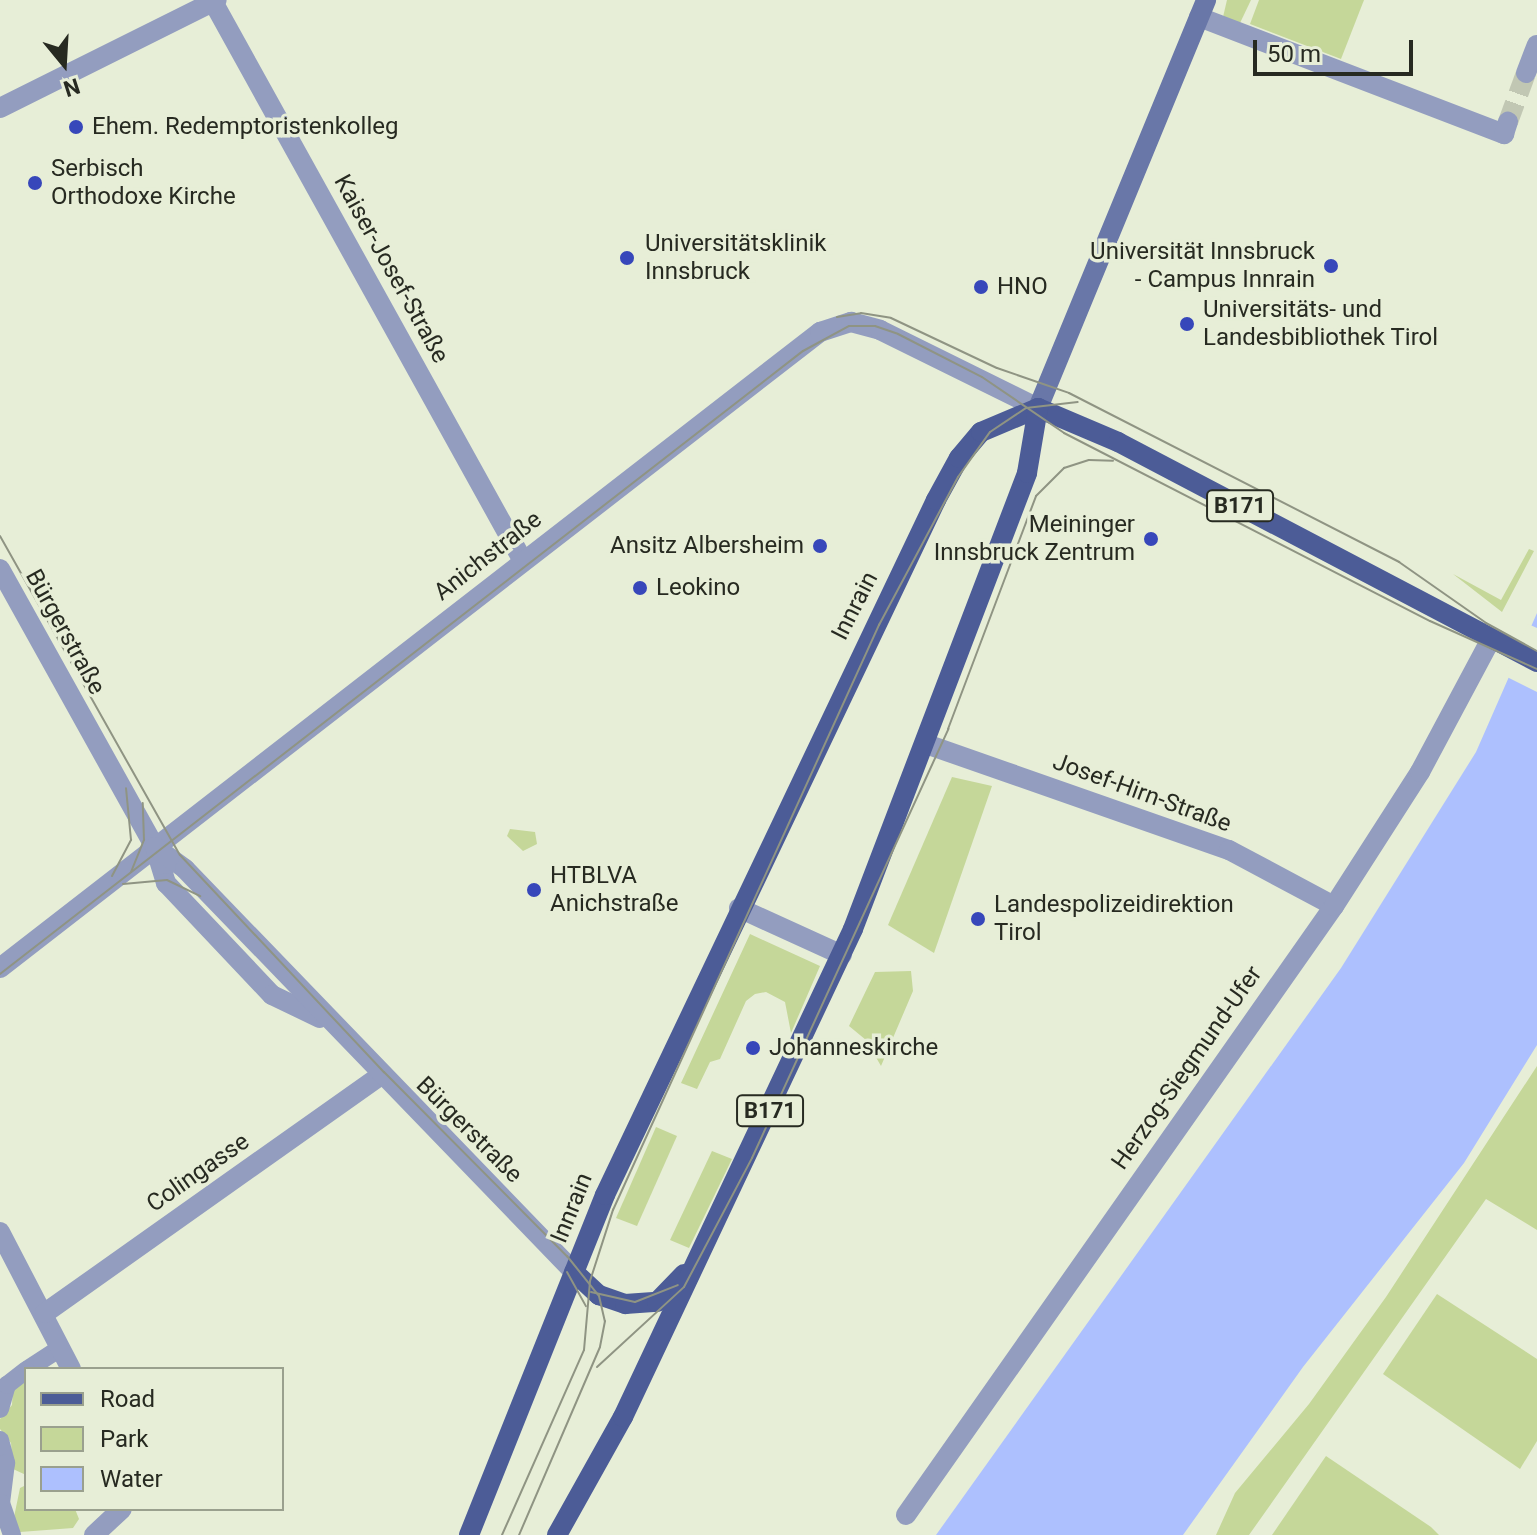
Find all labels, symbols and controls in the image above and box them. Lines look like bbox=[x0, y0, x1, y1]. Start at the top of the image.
north arrow bbox=[24, 24, 104, 104]
scale bar bbox=[1257, 24, 1417, 74]
text: 50 m bbox=[1267, 40, 1321, 68]
text: N bbox=[60, 73, 83, 102]
place label: Ehem. Redemptoristenkolleg bbox=[92, 113, 398, 141]
marker: Ehem. Redemptoristenkolleg bbox=[67, 118, 85, 136]
place label: Serbisch Orthodoxe Kirche bbox=[51, 155, 236, 211]
street label: Kaiser-Josef-Straße bbox=[327, 170, 455, 368]
marker: Serbisch Orthodoxe Kirche bbox=[26, 174, 44, 192]
place label: Universitätsklinik Innsbruck bbox=[645, 230, 826, 286]
place label: Universität Innsbruck - Campus Innrain bbox=[1090, 238, 1315, 294]
marker: Universitätsklinik Innsbruck bbox=[616, 247, 638, 269]
marker: Universität Innsbruck - Campus Innrain bbox=[1322, 257, 1340, 275]
place label: HNO bbox=[997, 273, 1048, 301]
marker: HNO bbox=[972, 278, 990, 296]
place label: Universitäts- und Landesbibliothek Tirol bbox=[1203, 296, 1439, 352]
marker: Universitäts- und Landesbibliothek Tirol bbox=[1178, 315, 1196, 333]
road number: B171 bbox=[1206, 488, 1274, 524]
street label: Anichstraße bbox=[429, 505, 547, 607]
place label: Meininger Innsbruck Zentrum bbox=[934, 511, 1135, 567]
marker: Meininger Innsbruck Zentrum bbox=[1142, 530, 1160, 548]
place label: Ansitz Albersheim bbox=[610, 532, 804, 560]
marker: Ansitz Albersheim bbox=[811, 537, 829, 555]
street label: Bürgerstraße bbox=[19, 565, 111, 699]
street label: Innrain bbox=[826, 567, 884, 645]
place label: Leokino bbox=[656, 574, 740, 602]
marker: Leokino bbox=[631, 579, 649, 597]
street label: Josef-Hirn-Straße bbox=[1049, 747, 1235, 839]
place label: HTBLVA Anichstraße bbox=[550, 862, 678, 918]
marker: HTBLVA Anichstraße bbox=[525, 881, 543, 899]
place label: Landespolizeidirektion Tirol bbox=[994, 891, 1234, 947]
marker: Landespolizeidirektion Tirol bbox=[969, 910, 987, 928]
street label: Herzog-Siegmund-Ufer bbox=[1106, 961, 1268, 1175]
place label: Johanneskirche bbox=[769, 1034, 938, 1062]
marker: Johanneskirche bbox=[744, 1039, 762, 1057]
street label: Bürgerstraße bbox=[410, 1071, 528, 1189]
road number: B171 bbox=[736, 1093, 804, 1129]
street label: Colingasse bbox=[141, 1127, 255, 1219]
street label: Innrain bbox=[545, 1169, 599, 1247]
legend bbox=[24, 1367, 284, 1511]
text: Road bbox=[100, 1385, 155, 1413]
text: Park bbox=[100, 1425, 148, 1453]
text: Water bbox=[100, 1465, 163, 1493]

